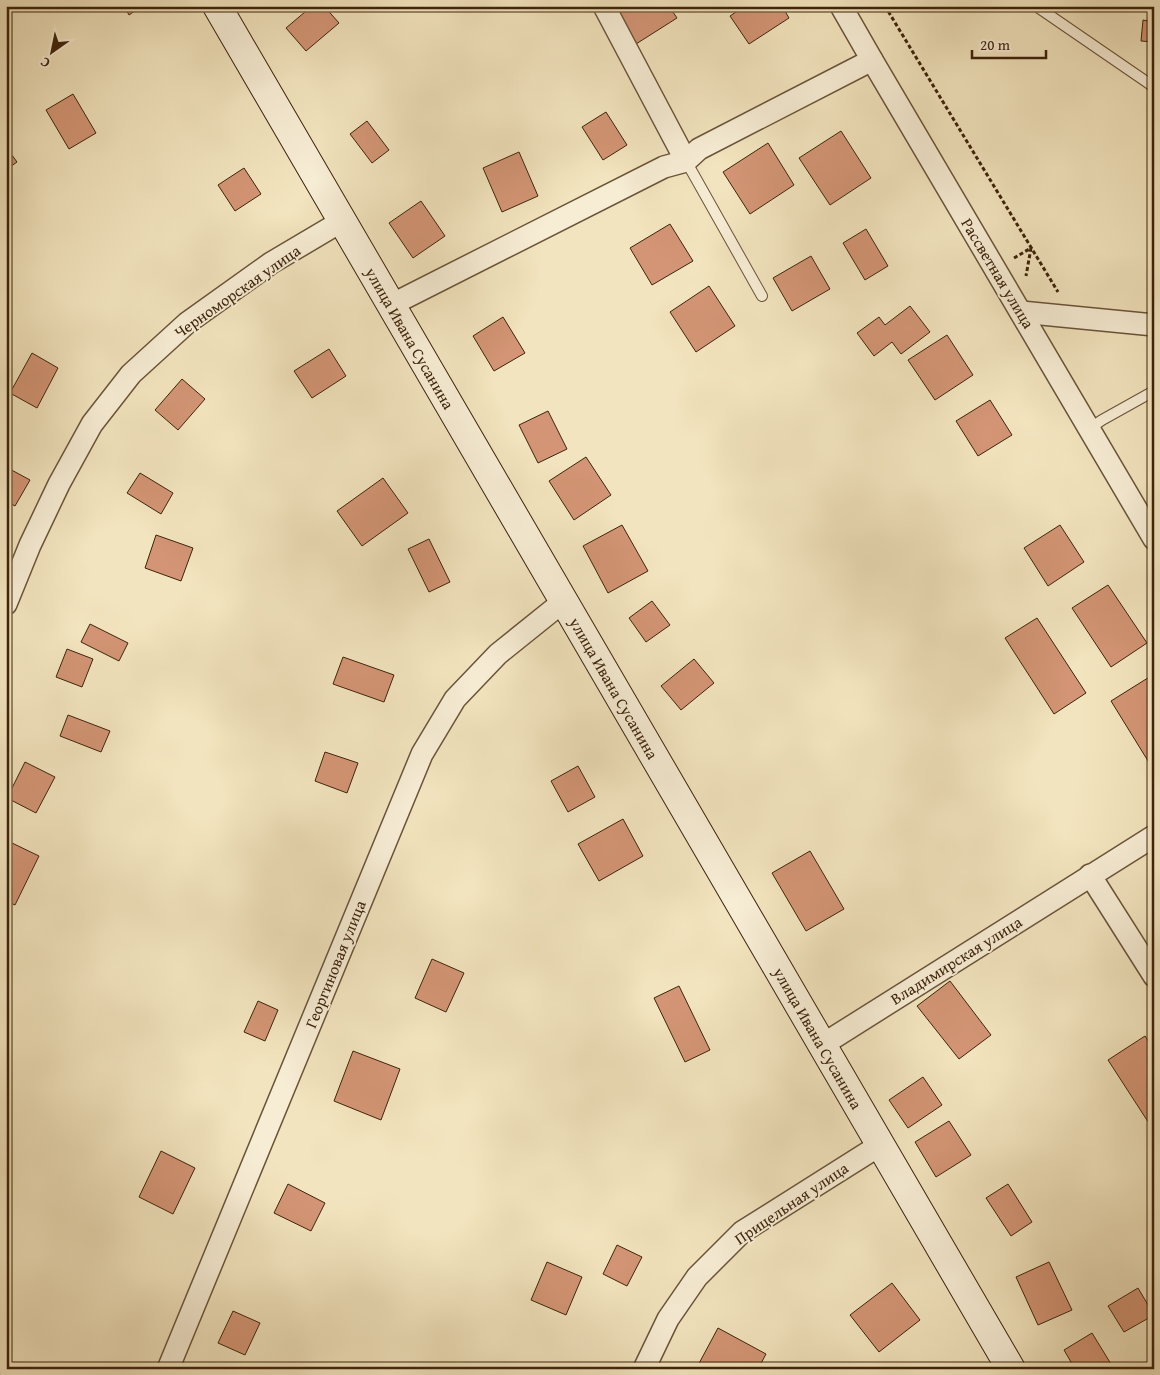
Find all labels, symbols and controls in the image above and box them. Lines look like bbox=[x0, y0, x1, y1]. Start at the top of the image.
north arrow bbox=[28, 28, 78, 78]
scale bar bbox=[972, 28, 1046, 60]
text: 20 m bbox=[980, 34, 1011, 55]
text: С bbox=[36, 52, 54, 73]
street label: Рассветная улица bbox=[955, 213, 1041, 333]
street label: Черноморская улица bbox=[169, 238, 305, 344]
street label: улица Ивана Сусанина bbox=[359, 262, 461, 414]
street label: улица Ивана Сусанина bbox=[563, 612, 665, 764]
street label: Георгиновая улица bbox=[298, 896, 372, 1032]
street label: Владимирская улица bbox=[886, 910, 1027, 1010]
street label: улица Ивана Сусанина bbox=[767, 962, 869, 1114]
street label: Прицельная улица bbox=[729, 1156, 853, 1250]

